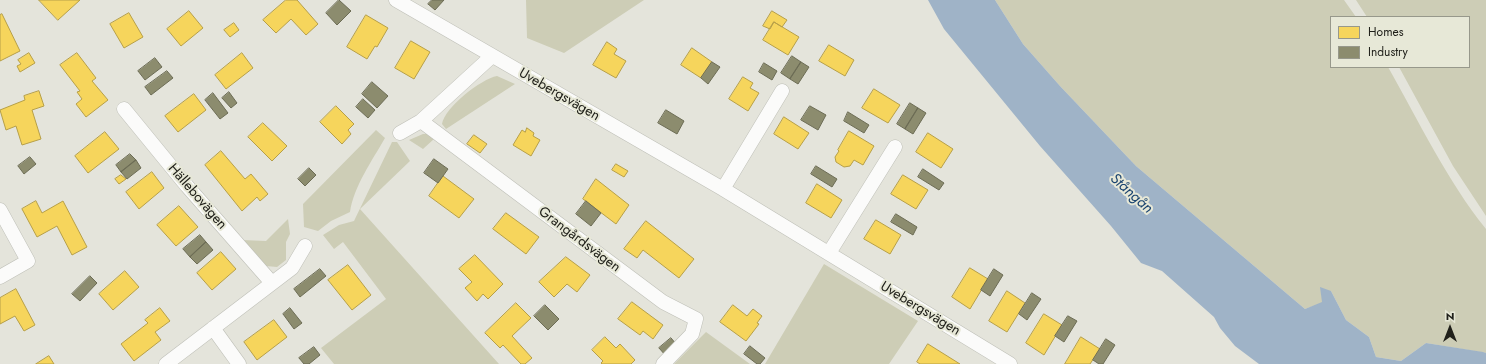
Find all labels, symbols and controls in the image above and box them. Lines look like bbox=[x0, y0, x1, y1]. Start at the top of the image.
legend bbox=[1330, 16, 1470, 68]
text: Homes bbox=[1368, 23, 1404, 41]
text: Industry bbox=[1368, 43, 1408, 61]
street label: Uvebergsvägen bbox=[516, 65, 602, 125]
street label: Hällebovägen bbox=[164, 161, 230, 233]
water label: Stångån bbox=[1106, 170, 1156, 218]
street label: Grangårdsvägen bbox=[535, 204, 623, 276]
street label: Uvebergsvägen bbox=[877, 278, 963, 340]
north arrow bbox=[1430, 308, 1470, 348]
text: N bbox=[1446, 308, 1454, 324]

